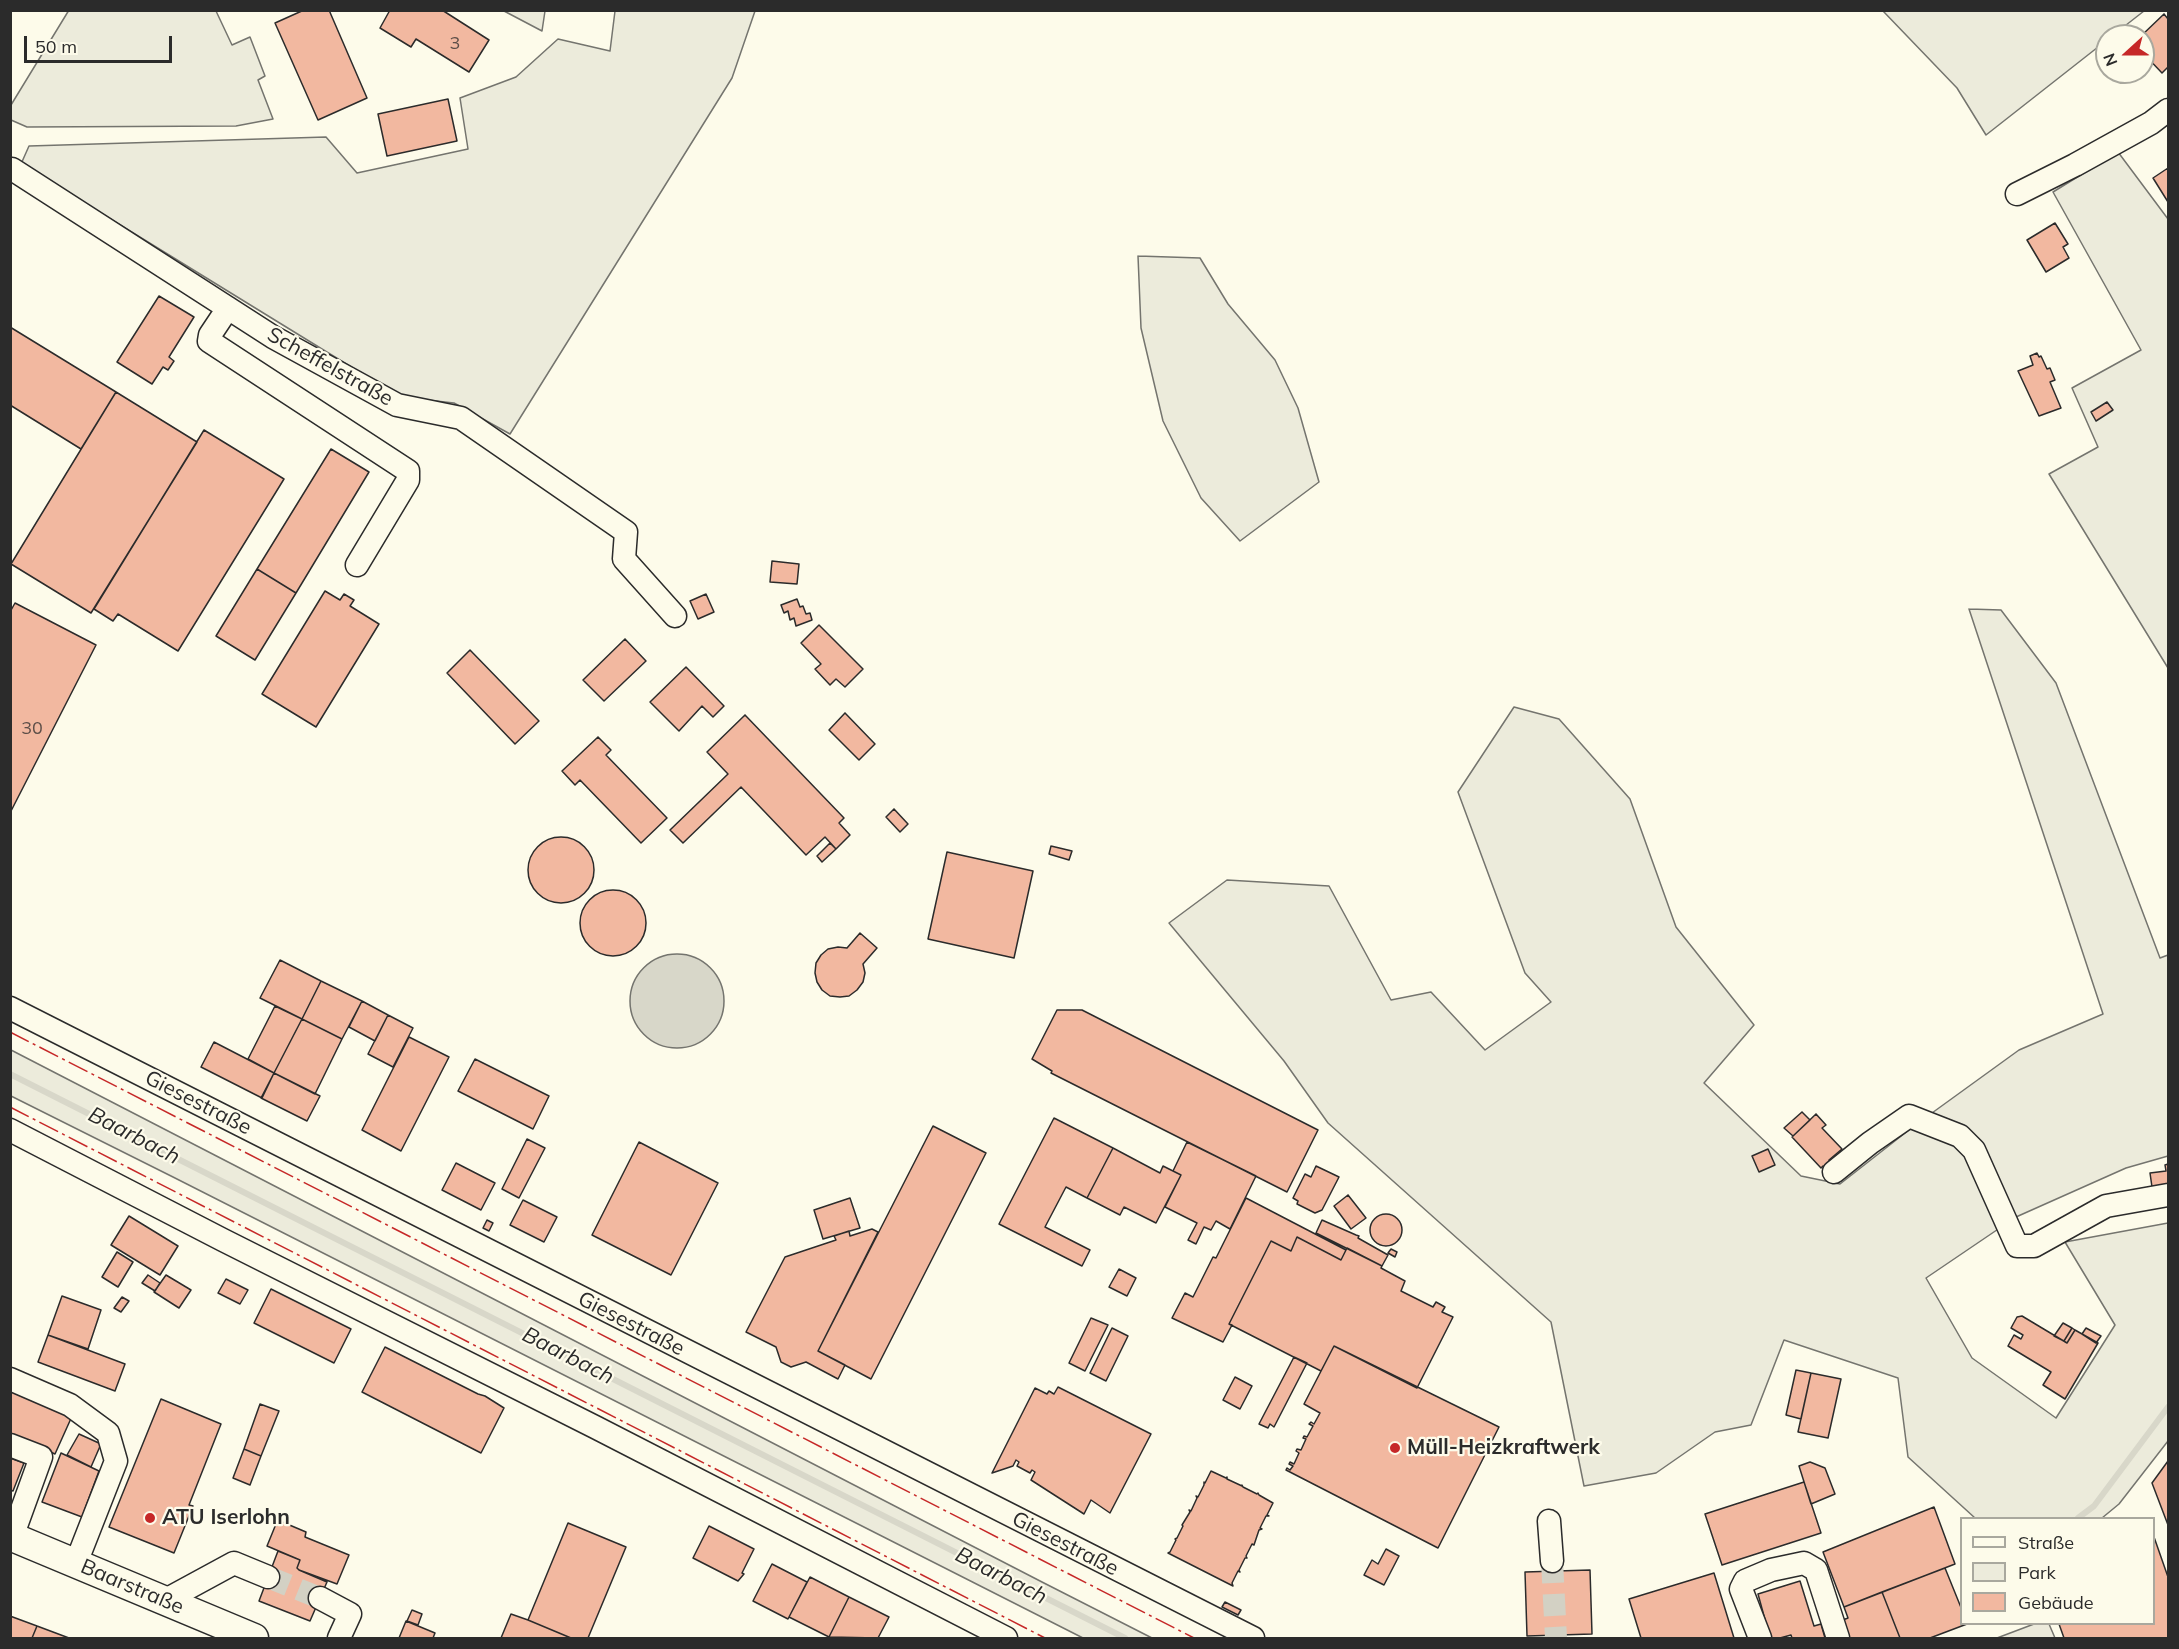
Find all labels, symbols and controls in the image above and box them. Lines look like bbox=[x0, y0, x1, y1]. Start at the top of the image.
scale bar bbox=[27, 24, 176, 62]
north arrow bbox=[2095, 24, 2155, 84]
house number: 3 bbox=[450, 33, 460, 55]
text: 50 m bbox=[35, 35, 77, 58]
text: N bbox=[2099, 51, 2122, 69]
street label: Scheffelstraße bbox=[263, 322, 397, 412]
house number: 30 bbox=[21, 718, 43, 740]
street label: Giesestraße bbox=[141, 1065, 255, 1141]
water label: Baarbach bbox=[84, 1102, 184, 1170]
street label: Giesestraße bbox=[574, 1286, 688, 1362]
water label: Baarbach bbox=[518, 1322, 618, 1390]
place label: Müll-Heizkraftwerk bbox=[1407, 1435, 1600, 1461]
marker: Müll-Heizkraftwerk bbox=[1388, 1441, 1402, 1455]
place label: ATU Iserlohn bbox=[162, 1505, 290, 1531]
street label: Giesestraße bbox=[1008, 1506, 1122, 1582]
marker: ATU Iserlohn bbox=[143, 1511, 157, 1525]
legend bbox=[1960, 1517, 2155, 1625]
text: Straße bbox=[2018, 1531, 2074, 1554]
water label: Baarbach bbox=[951, 1542, 1051, 1610]
street label: Baarstraße bbox=[77, 1554, 187, 1620]
text: Park bbox=[2018, 1561, 2056, 1584]
text: Gebäude bbox=[2018, 1591, 2094, 1614]

